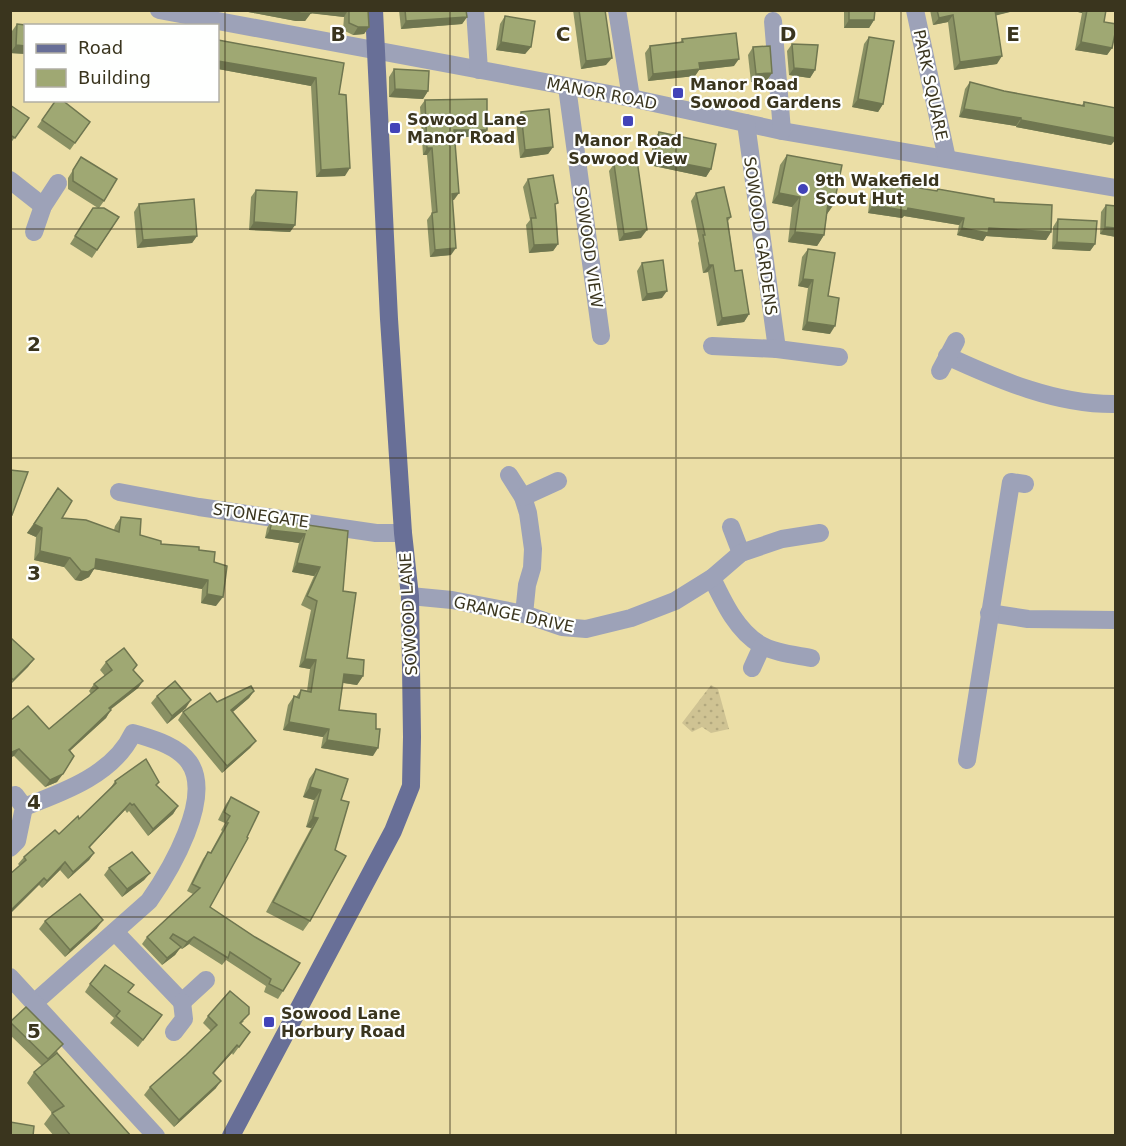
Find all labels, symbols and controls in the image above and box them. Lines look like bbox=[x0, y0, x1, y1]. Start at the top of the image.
text: B bbox=[330, 22, 346, 46]
text: C bbox=[556, 22, 570, 46]
text: D bbox=[780, 22, 796, 46]
text: E bbox=[1006, 22, 1020, 46]
legend bbox=[24, 24, 219, 102]
street label: PARK SQUARE bbox=[909, 28, 952, 142]
text: Road bbox=[78, 37, 123, 58]
text: Building bbox=[78, 67, 151, 88]
street label: MANOR ROAD bbox=[545, 73, 659, 114]
place label: Manor Road Sowood Gardens bbox=[690, 75, 841, 112]
marker: Manor Road Sowood Gardens bbox=[671, 86, 685, 100]
place label: Sowood Lane Manor Road bbox=[407, 110, 527, 147]
marker: Manor Road Sowood View bbox=[621, 114, 635, 128]
marker: Sowood Lane Manor Road bbox=[388, 121, 402, 135]
place label: Manor Road Sowood View bbox=[568, 131, 688, 168]
street label: SOWOOD GARDENS bbox=[740, 155, 781, 317]
place label: 9th Wakefield Scout Hut bbox=[815, 171, 939, 208]
marker: 9th Wakefield Scout Hut bbox=[796, 182, 810, 196]
street label: SOWOOD VIEW bbox=[571, 185, 606, 309]
text: 2 bbox=[27, 332, 41, 356]
street label: STONEGATE bbox=[212, 499, 310, 532]
street label: SOWOOD LANE bbox=[396, 552, 421, 676]
text: 3 bbox=[27, 561, 41, 585]
street label: GRANGE DRIVE bbox=[452, 592, 576, 637]
text: 4 bbox=[27, 790, 41, 814]
place label: Sowood Lane Horbury Road bbox=[281, 1004, 406, 1041]
marker: Sowood Lane Horbury Road bbox=[262, 1015, 276, 1029]
text: 5 bbox=[27, 1019, 41, 1043]

